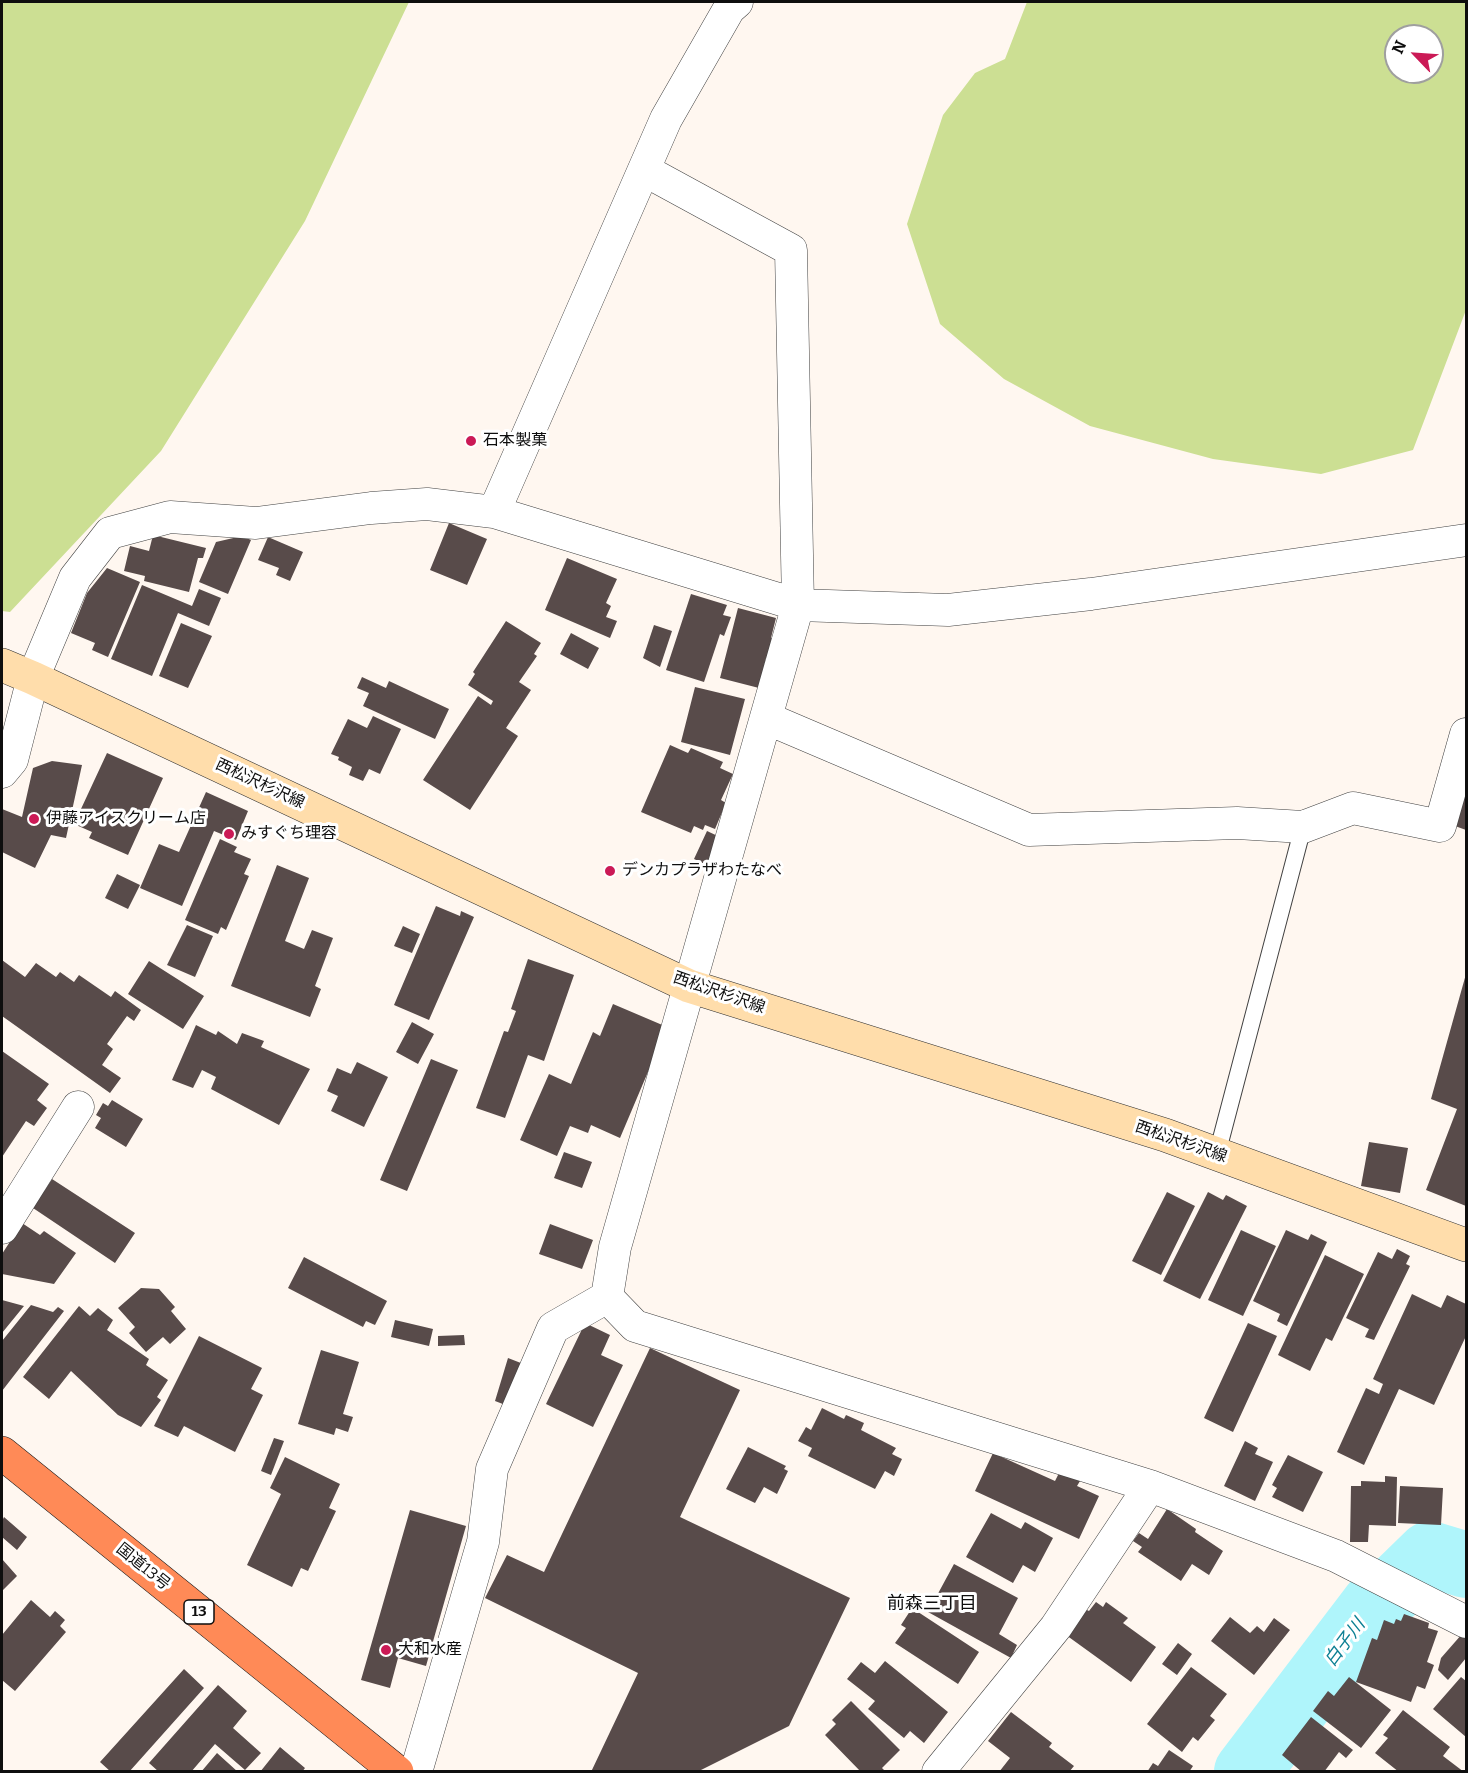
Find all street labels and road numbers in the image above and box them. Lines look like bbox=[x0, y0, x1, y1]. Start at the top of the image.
street label: 西松沢杉沢線 bbox=[212, 755, 308, 813]
street label: 西松沢杉沢線 bbox=[670, 968, 768, 1018]
street label: 西松沢杉沢線 bbox=[1132, 1117, 1230, 1167]
street label: 国道13号 bbox=[112, 1540, 174, 1594]
road number: 13 bbox=[184, 1600, 214, 1624]

